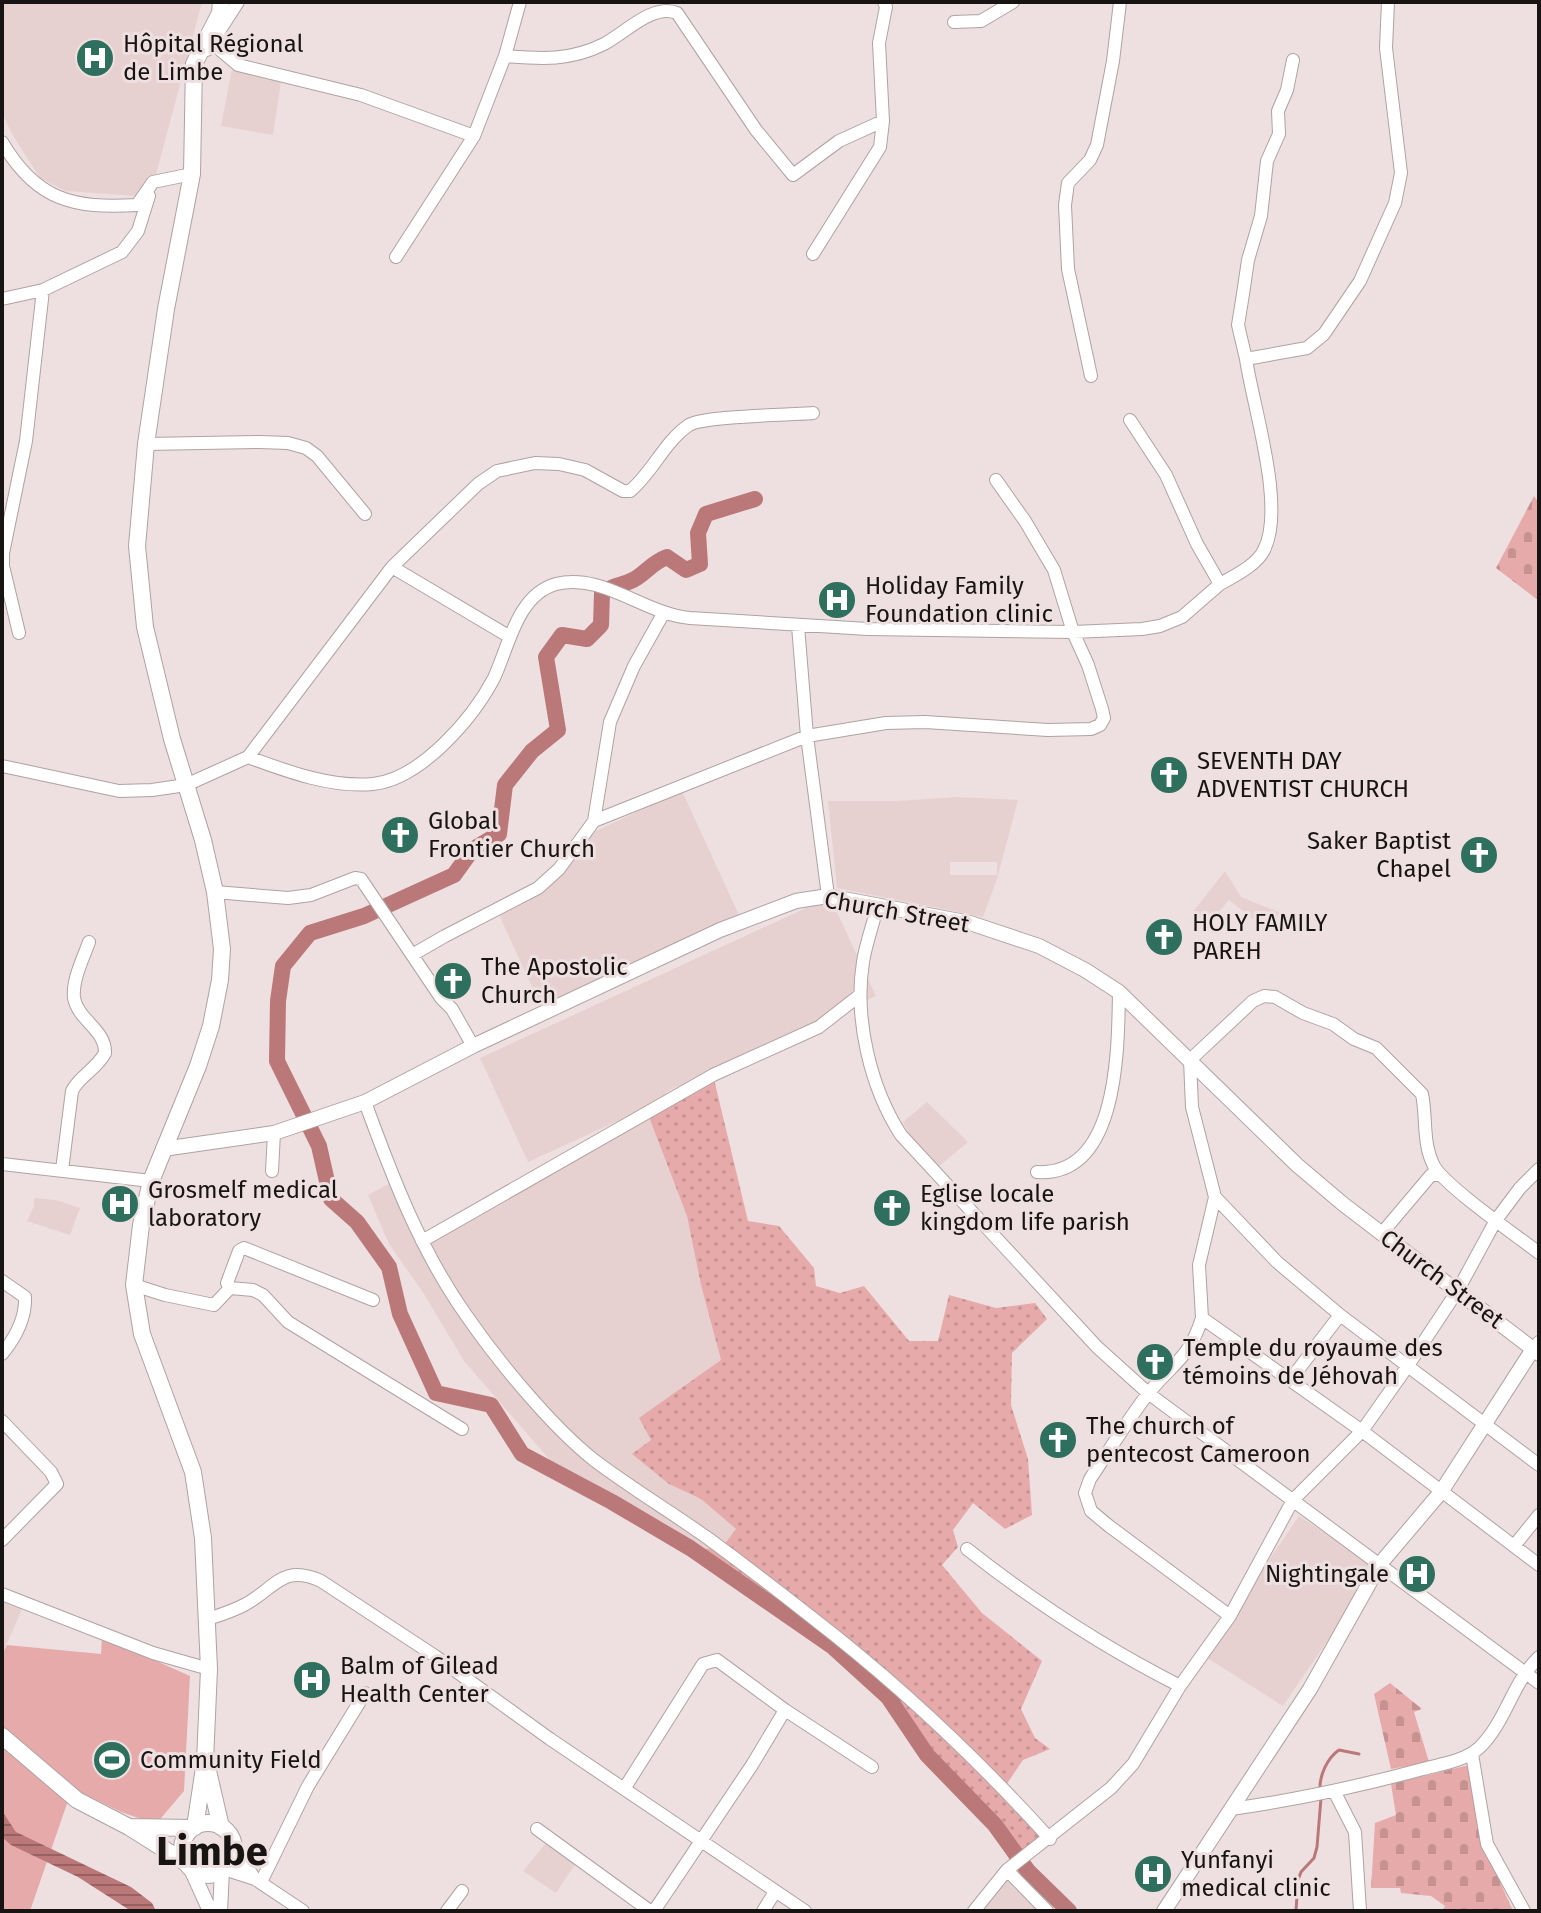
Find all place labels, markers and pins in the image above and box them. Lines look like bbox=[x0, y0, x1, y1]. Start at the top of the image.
place label: Hôpital Régional de Limbe bbox=[123, 30, 303, 86]
hospital icon: Hôpital Régional de Limbe bbox=[74, 37, 116, 79]
place label: Holiday Family Foundation clinic bbox=[865, 572, 1053, 628]
hospital icon: Holiday Family Foundation clinic bbox=[816, 579, 858, 621]
place label: SEVENTH DAY ADVENTIST CHURCH bbox=[1197, 747, 1409, 803]
church icon: SEVENTH DAY ADVENTIST CHURCH bbox=[1148, 754, 1190, 796]
place label: Global Frontier Church bbox=[428, 807, 595, 863]
church icon: Global Frontier Church bbox=[379, 814, 421, 856]
place label: Saker Baptist Chapel bbox=[1307, 827, 1451, 883]
church icon: Saker Baptist Chapel bbox=[1458, 834, 1500, 876]
place label: HOLY FAMILY PAREH bbox=[1192, 909, 1328, 965]
church icon: HOLY FAMILY PAREH bbox=[1143, 916, 1185, 958]
place label: The Apostolic Church bbox=[481, 953, 628, 1009]
church icon: The Apostolic Church bbox=[432, 960, 474, 1002]
place label: Grosmelf medical laboratory bbox=[148, 1176, 338, 1232]
place label: Eglise locale kingdom life parish bbox=[920, 1180, 1130, 1236]
hospital icon: Grosmelf medical laboratory bbox=[99, 1183, 141, 1225]
church icon: Eglise locale kingdom life parish bbox=[871, 1187, 913, 1229]
place label: Temple du royaume des témoins de Jéhovah bbox=[1183, 1334, 1443, 1390]
church icon: Temple du royaume des témoins de Jéhovah bbox=[1134, 1341, 1176, 1383]
place label: The church of pentecost Cameroon bbox=[1086, 1412, 1311, 1468]
church icon: The church of pentecost Cameroon bbox=[1037, 1419, 1079, 1461]
hospital icon: Nightingale bbox=[1396, 1553, 1438, 1595]
place label: Nightingale bbox=[1265, 1560, 1389, 1588]
place label: Balm of Gilead Health Center bbox=[340, 1652, 499, 1708]
hospital icon: Balm of Gilead Health Center bbox=[291, 1659, 333, 1701]
sports icon: Community Field bbox=[91, 1739, 133, 1781]
place label: Community Field bbox=[140, 1746, 322, 1774]
place label: Yunfanyi medical clinic bbox=[1181, 1846, 1331, 1902]
hospital icon: Yunfanyi medical clinic bbox=[1132, 1853, 1174, 1895]

